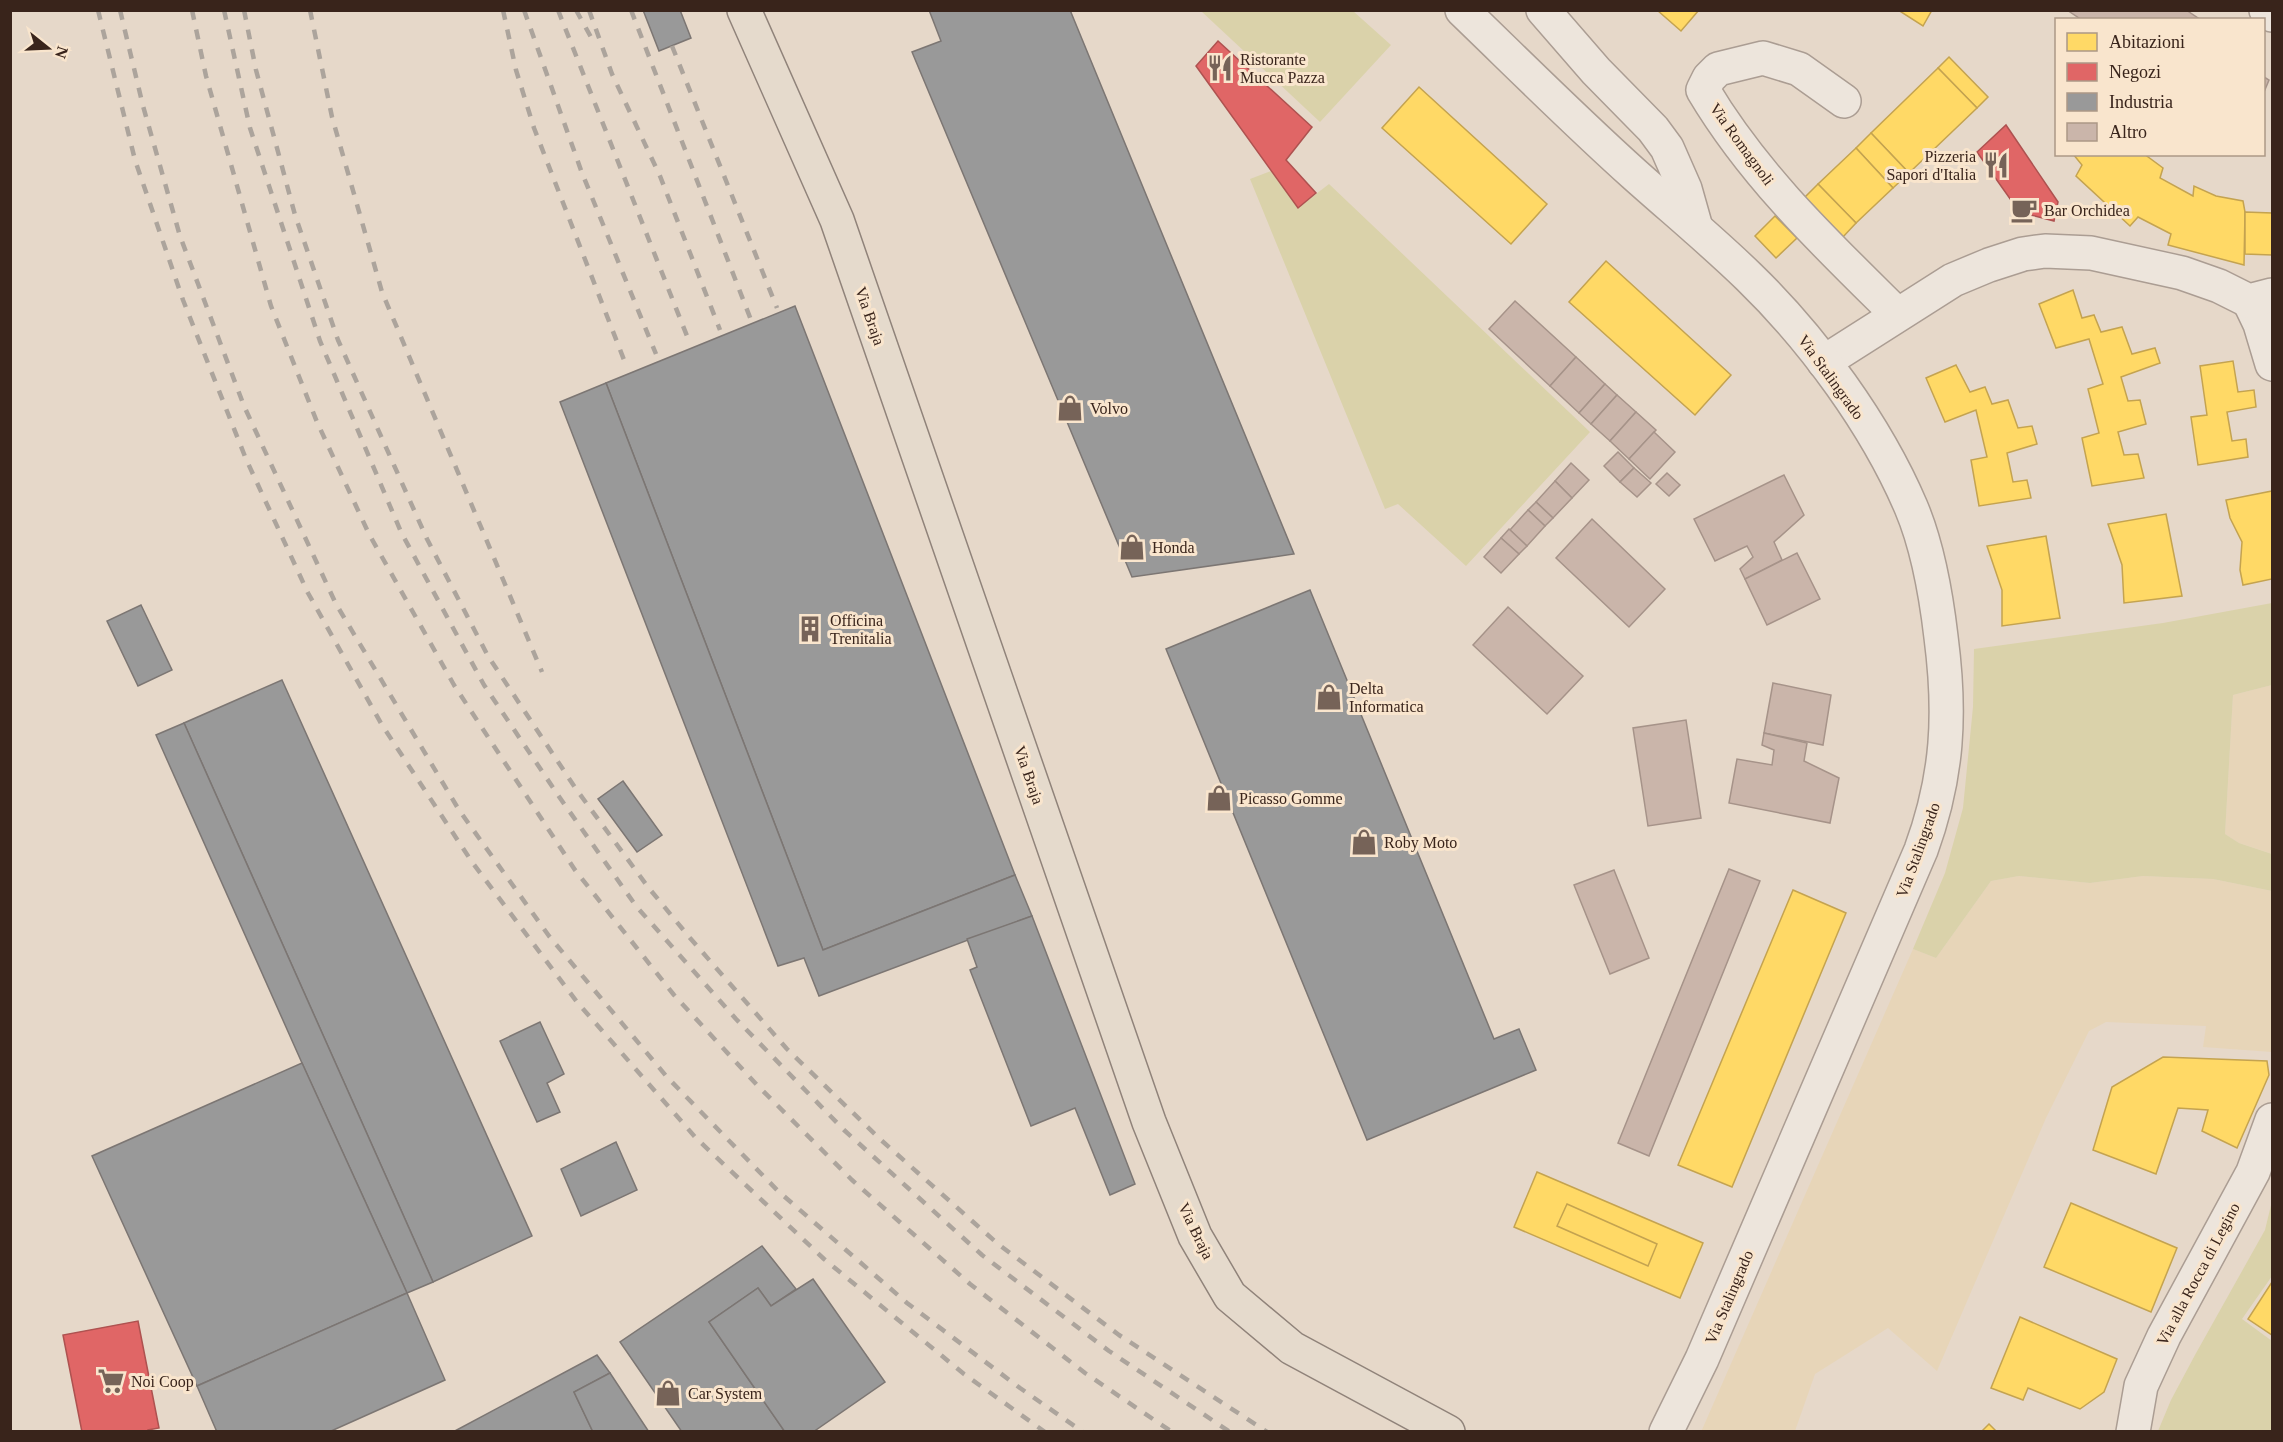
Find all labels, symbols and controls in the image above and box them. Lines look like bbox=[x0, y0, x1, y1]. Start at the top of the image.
north arrow bbox=[18, 18, 78, 78]
legend bbox=[2055, 18, 2265, 156]
text: Abitazioni bbox=[2109, 32, 2185, 52]
text: N bbox=[52, 44, 72, 61]
place label: Ristorante Mucca Pazza bbox=[1240, 51, 1325, 86]
restaurant icon: Ristorante Mucca Pazza bbox=[1205, 53, 1235, 83]
text: Negozi bbox=[2109, 62, 2161, 82]
text: Industria bbox=[2109, 92, 2173, 112]
street label: Via Romagnoli bbox=[1706, 100, 1778, 189]
text: Altro bbox=[2109, 122, 2147, 142]
place label: Pizzeria Sapori d'Italia bbox=[1886, 148, 1976, 184]
restaurant icon: Pizzeria Sapori d'Italia bbox=[1981, 150, 2011, 180]
cafe icon: Bar Orchidea bbox=[2009, 195, 2039, 225]
place label: Bar Orchidea bbox=[2044, 202, 2130, 219]
street label: Via Braja bbox=[851, 284, 888, 348]
street label: Via Stalingrado bbox=[1794, 332, 1867, 423]
shop icon: Volvo bbox=[1055, 393, 1085, 423]
place label: Volvo bbox=[1090, 400, 1128, 417]
shop icon: Honda bbox=[1117, 532, 1147, 562]
place label: Honda bbox=[1152, 539, 1195, 556]
place label: Officina Trenitalia bbox=[830, 612, 892, 647]
building icon: Officina Trenitalia bbox=[795, 614, 825, 644]
place label: Delta Informatica bbox=[1349, 680, 1424, 715]
shop icon: Delta Informatica bbox=[1314, 682, 1344, 712]
street label: Via Braja bbox=[1010, 743, 1047, 807]
shop icon: Picasso Gomme bbox=[1204, 783, 1234, 813]
place label: Picasso Gomme bbox=[1239, 790, 1343, 807]
street label: Via Stalingrado bbox=[1893, 800, 1944, 900]
shop icon: Roby Moto bbox=[1349, 827, 1379, 857]
place label: Roby Moto bbox=[1384, 834, 1457, 852]
street label: Via Braja bbox=[1174, 1200, 1217, 1262]
street label: Via alla Rocca di Legino bbox=[2153, 1200, 2244, 1349]
street label: Via Stalingrado bbox=[1702, 1248, 1757, 1347]
supermarket icon: Noi Coop bbox=[96, 1366, 126, 1396]
place label: Noi Coop bbox=[131, 1373, 194, 1391]
shop icon: Car System bbox=[653, 1378, 683, 1408]
place label: Car System bbox=[688, 1385, 763, 1403]

